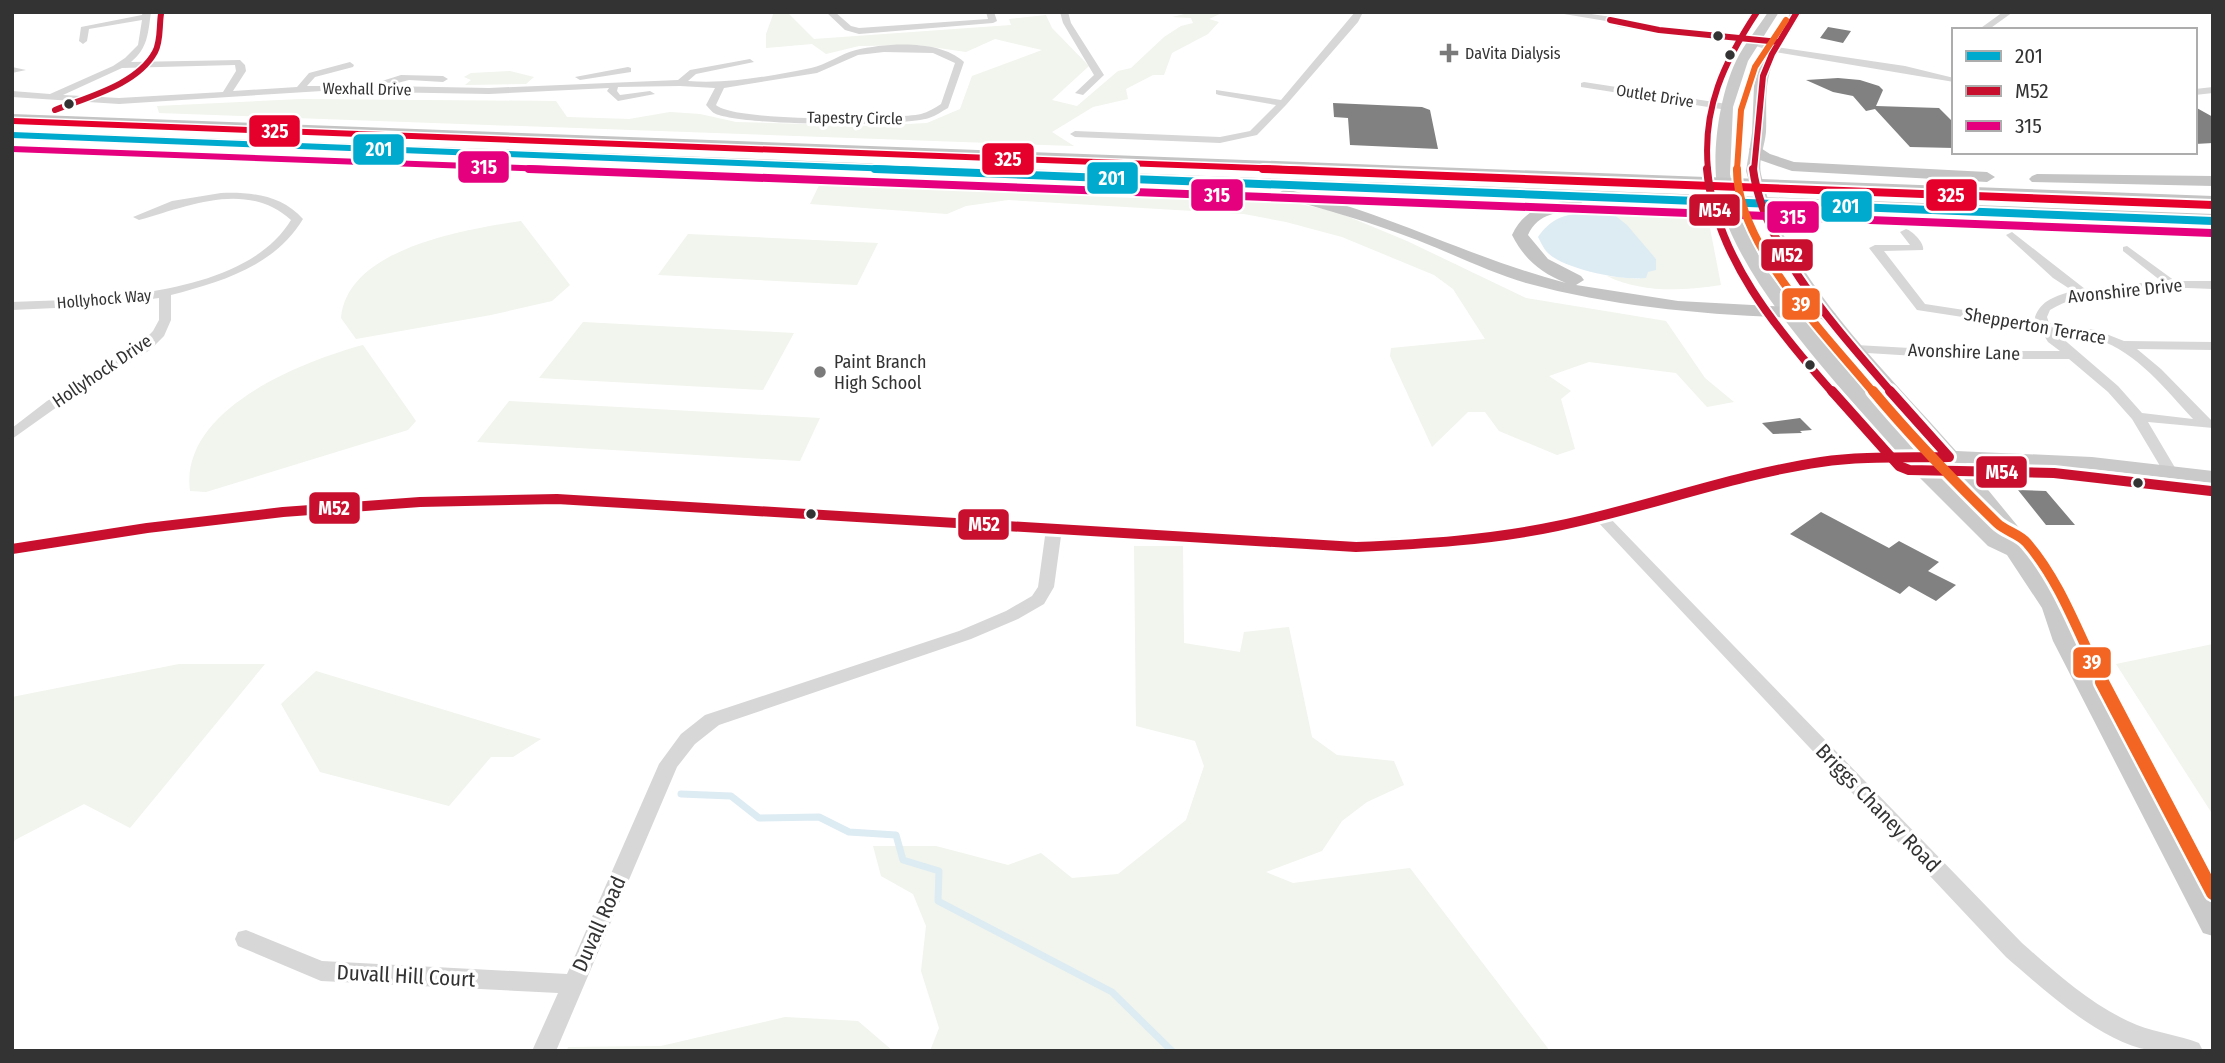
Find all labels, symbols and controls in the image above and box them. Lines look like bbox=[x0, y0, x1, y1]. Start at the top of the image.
legend bbox=[1952, 28, 2197, 154]
unlabelled marker bbox=[1711, 29, 1725, 43]
marker: DaVita Dialysis bbox=[1439, 43, 1459, 63]
text: 201 bbox=[2015, 43, 2043, 69]
place label: DaVita Dialysis bbox=[1465, 44, 1561, 63]
unlabelled marker bbox=[1723, 48, 1737, 62]
text: M52 bbox=[2015, 78, 2049, 104]
street label: Wexhall Drive bbox=[322, 79, 412, 99]
street label: Outlet Drive bbox=[1615, 80, 1695, 112]
unlabelled marker bbox=[62, 97, 76, 111]
street label: Tapestry Circle bbox=[807, 108, 903, 128]
text: 315 bbox=[2015, 113, 2042, 139]
line badge: 325 bbox=[248, 114, 301, 148]
text: 325 bbox=[261, 120, 288, 143]
line badge: 201 bbox=[352, 133, 405, 166]
text: 201 bbox=[365, 138, 392, 161]
line badge: 325 bbox=[981, 142, 1035, 176]
text: 325 bbox=[994, 148, 1021, 171]
line badge: 315 bbox=[457, 150, 510, 184]
text: 315 bbox=[470, 156, 497, 179]
line badge: 201 bbox=[1086, 161, 1139, 195]
text: 201 bbox=[1098, 167, 1125, 190]
line badge: 315 bbox=[1190, 178, 1244, 212]
line badge: 325 bbox=[1925, 178, 1978, 212]
text: 315 bbox=[1203, 184, 1230, 207]
text: 325 bbox=[1937, 184, 1964, 207]
line badge: 201 bbox=[1820, 190, 1873, 223]
line badge: M54 bbox=[1688, 193, 1741, 227]
text: 201 bbox=[1832, 195, 1859, 218]
text: M54 bbox=[1699, 199, 1732, 222]
line badge: 315 bbox=[1766, 200, 1820, 234]
text: 315 bbox=[1779, 206, 1806, 229]
line badge: M52 bbox=[1760, 238, 1814, 272]
text: M52 bbox=[1771, 244, 1803, 267]
street label: Avonshire Drive bbox=[2067, 274, 2183, 308]
street label: Hollyhock Way bbox=[56, 285, 153, 313]
line badge: 39 bbox=[1781, 287, 1821, 321]
text: 39 bbox=[1791, 293, 1810, 316]
street label: Shepperton Terrace bbox=[1962, 303, 2108, 349]
street label: Hollyhock Drive bbox=[48, 330, 156, 412]
street label: Avonshire Lane bbox=[1908, 339, 2020, 365]
place label: Paint Branch High School bbox=[834, 351, 927, 394]
unlabelled marker bbox=[1803, 358, 1817, 372]
marker: Paint Branch High School bbox=[812, 364, 828, 380]
line badge: M54 bbox=[1975, 455, 2028, 489]
text: M54 bbox=[1986, 461, 2019, 484]
unlabelled marker bbox=[2131, 476, 2145, 490]
line badge: M52 bbox=[308, 491, 361, 525]
text: M52 bbox=[318, 497, 350, 520]
unlabelled marker bbox=[804, 507, 818, 521]
line badge: M52 bbox=[957, 508, 1010, 541]
text: M52 bbox=[968, 513, 1000, 536]
line badge: 39 bbox=[2072, 646, 2112, 679]
text: 39 bbox=[2082, 651, 2101, 674]
street label: Briggs Chaney Road bbox=[1810, 738, 1946, 878]
street label: Duvall Road bbox=[566, 872, 632, 976]
street label: Duvall Hill Court bbox=[336, 959, 476, 993]

